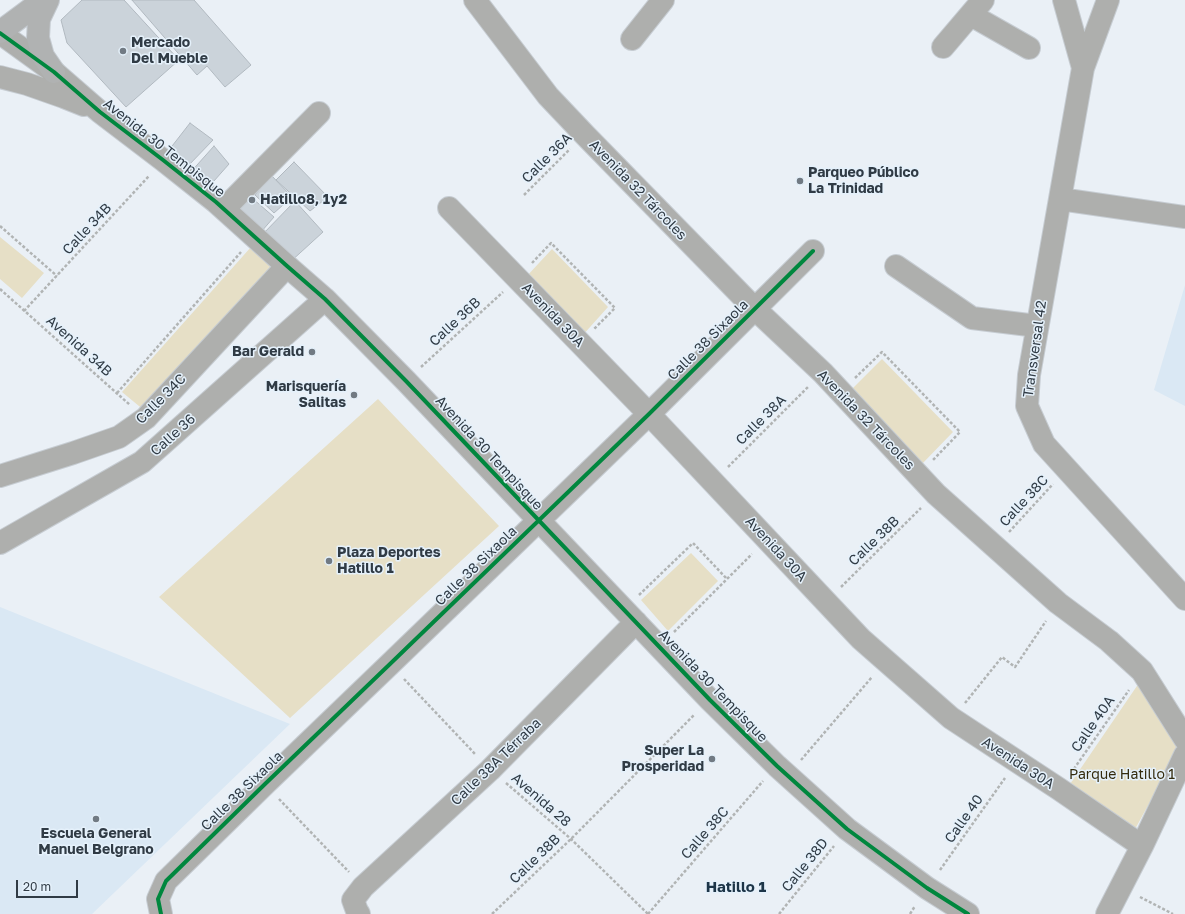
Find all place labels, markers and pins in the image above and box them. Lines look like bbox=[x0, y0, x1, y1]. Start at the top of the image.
place label: Mercado Del Mueble bbox=[131, 35, 208, 68]
marker: Mercado Del Mueble bbox=[118, 46, 128, 56]
place label: Parqueo Público La Trinidad bbox=[808, 165, 919, 198]
marker: Parqueo Público La Trinidad bbox=[795, 176, 805, 186]
place label: Hatillo8, 1y2 bbox=[260, 192, 347, 208]
marker: Hatillo8, 1y2 bbox=[247, 195, 257, 205]
place label: Bar Gerald bbox=[232, 344, 304, 360]
marker: Bar Gerald bbox=[307, 347, 317, 357]
place label: Marisquería Salitas bbox=[266, 379, 346, 412]
marker: Marisquería Salitas bbox=[349, 390, 359, 400]
place label: Plaza Deportes Hatillo 1 bbox=[337, 545, 441, 578]
marker: Plaza Deportes Hatillo 1 bbox=[324, 556, 334, 566]
place label: Super La Prosperidad bbox=[622, 743, 704, 776]
marker: Super La Prosperidad bbox=[707, 754, 717, 764]
marker: Escuela General Manuel Belgrano bbox=[91, 814, 101, 824]
place label: Escuela General Manuel Belgrano bbox=[38, 826, 154, 858]

